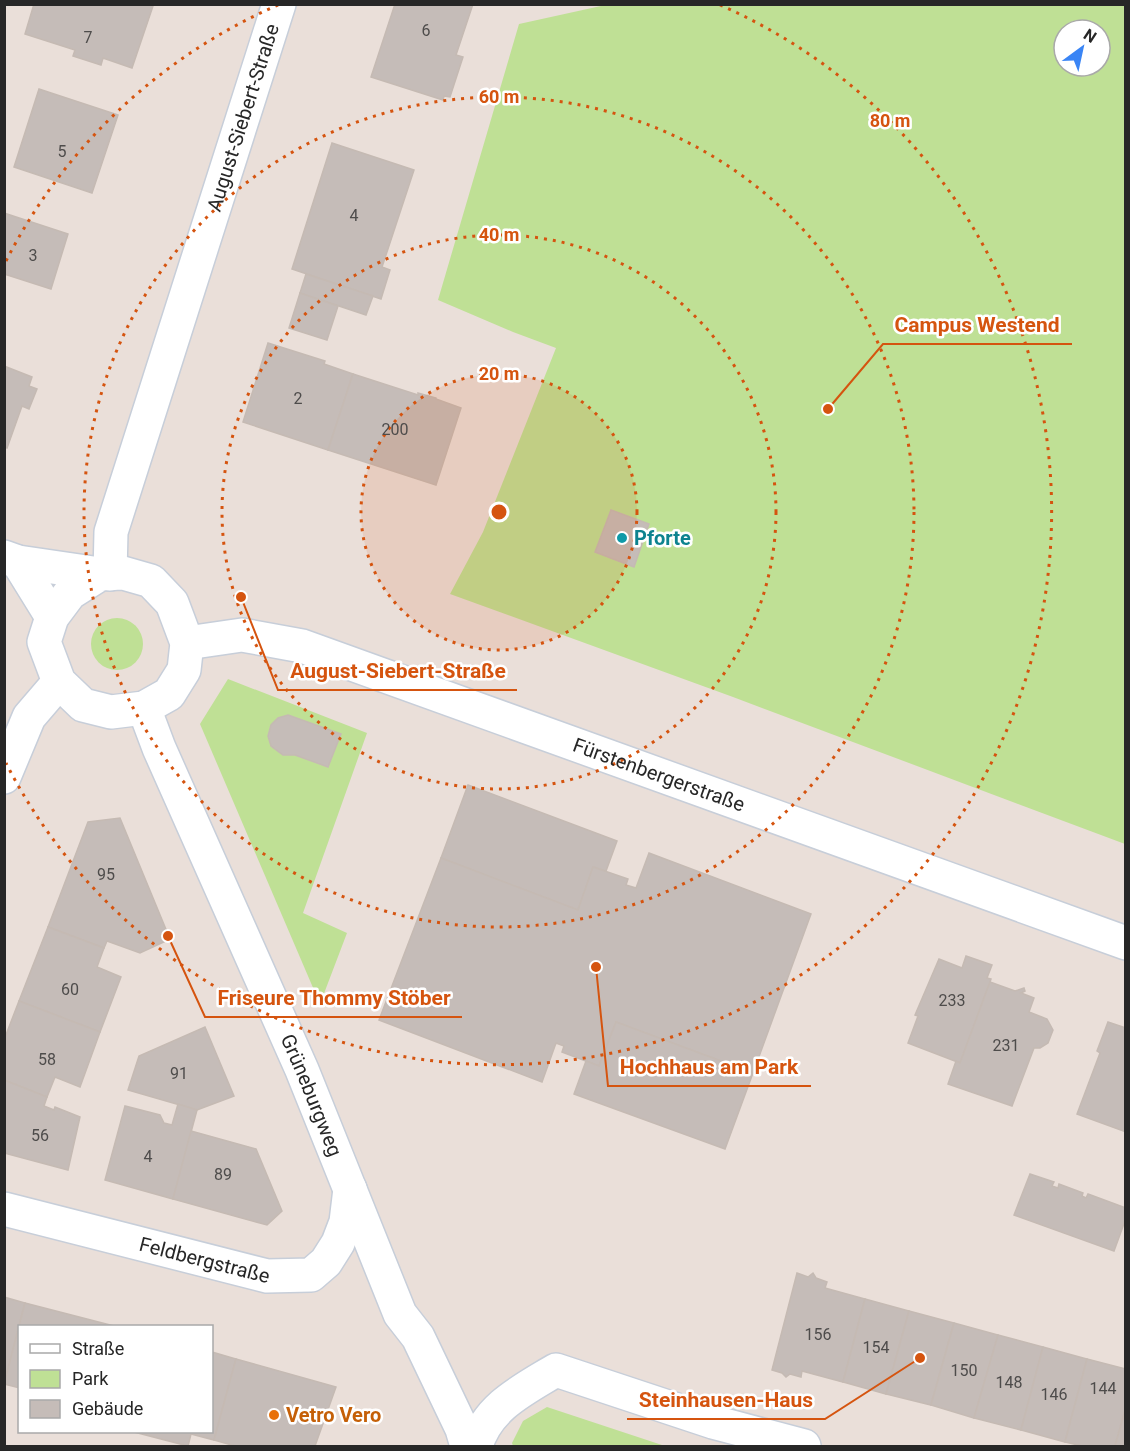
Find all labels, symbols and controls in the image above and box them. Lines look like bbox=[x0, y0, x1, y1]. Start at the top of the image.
north arrow bbox=[1052, 18, 1112, 78]
street label: August-Siebert-Straße bbox=[202, 21, 284, 214]
house number: 6 bbox=[422, 21, 431, 40]
text: N bbox=[1080, 25, 1100, 47]
house number: 7 bbox=[84, 28, 93, 47]
text: 60 m bbox=[479, 86, 519, 107]
text: 80 m bbox=[870, 110, 910, 131]
house number: 5 bbox=[58, 142, 67, 161]
house number: 4 bbox=[350, 206, 359, 225]
text: 40 m bbox=[479, 224, 519, 245]
house number: 3 bbox=[29, 246, 38, 265]
callout: Campus Westend bbox=[883, 305, 1072, 344]
text: Campus Westend bbox=[895, 313, 1059, 337]
text: 20 m bbox=[479, 363, 519, 384]
house number: 2 bbox=[294, 389, 303, 408]
house number: 200 bbox=[382, 420, 408, 439]
centre of rings bbox=[489, 502, 509, 522]
place label: Pforte bbox=[634, 526, 691, 550]
marker: Pforte bbox=[615, 531, 629, 545]
callout: August-Siebert-Straße bbox=[278, 651, 517, 690]
text: August-Siebert-Straße bbox=[290, 659, 506, 683]
street label: Fürstenbergerstraße bbox=[570, 733, 748, 817]
house number: 95 bbox=[97, 865, 115, 884]
callout: Friseure Thommy Stöber bbox=[205, 978, 462, 1017]
house number: 60 bbox=[61, 980, 79, 999]
text: Friseure Thommy Stöber bbox=[217, 986, 451, 1010]
house number: 233 bbox=[939, 991, 965, 1010]
street label: Grüneburgweg bbox=[276, 1030, 347, 1160]
house number: 231 bbox=[993, 1036, 1019, 1055]
callout: Hochhaus am Park bbox=[608, 1047, 811, 1086]
house number: 58 bbox=[38, 1050, 56, 1069]
text: Hochhaus am Park bbox=[620, 1055, 799, 1079]
house number: 91 bbox=[170, 1064, 188, 1083]
house number: 56 bbox=[31, 1126, 49, 1145]
house number: 4 bbox=[144, 1147, 153, 1166]
house number: 89 bbox=[214, 1165, 232, 1184]
street label: Feldbergstraße bbox=[137, 1232, 272, 1288]
legend bbox=[18, 1325, 213, 1433]
house number: 156 bbox=[805, 1325, 831, 1344]
text: Straße bbox=[72, 1338, 124, 1359]
house number: 154 bbox=[863, 1338, 889, 1357]
house number: 150 bbox=[951, 1361, 977, 1380]
text: Park bbox=[72, 1368, 109, 1389]
house number: 148 bbox=[996, 1373, 1022, 1392]
house number: 144 bbox=[1090, 1379, 1116, 1398]
callout: Steinhausen-Haus bbox=[627, 1380, 825, 1419]
house number: 146 bbox=[1041, 1385, 1067, 1404]
text: Steinhausen-Haus bbox=[639, 1388, 813, 1412]
text: Gebäude bbox=[72, 1398, 143, 1419]
place label: Vetro Vero bbox=[286, 1403, 381, 1427]
marker: Vetro Vero bbox=[267, 1408, 281, 1422]

